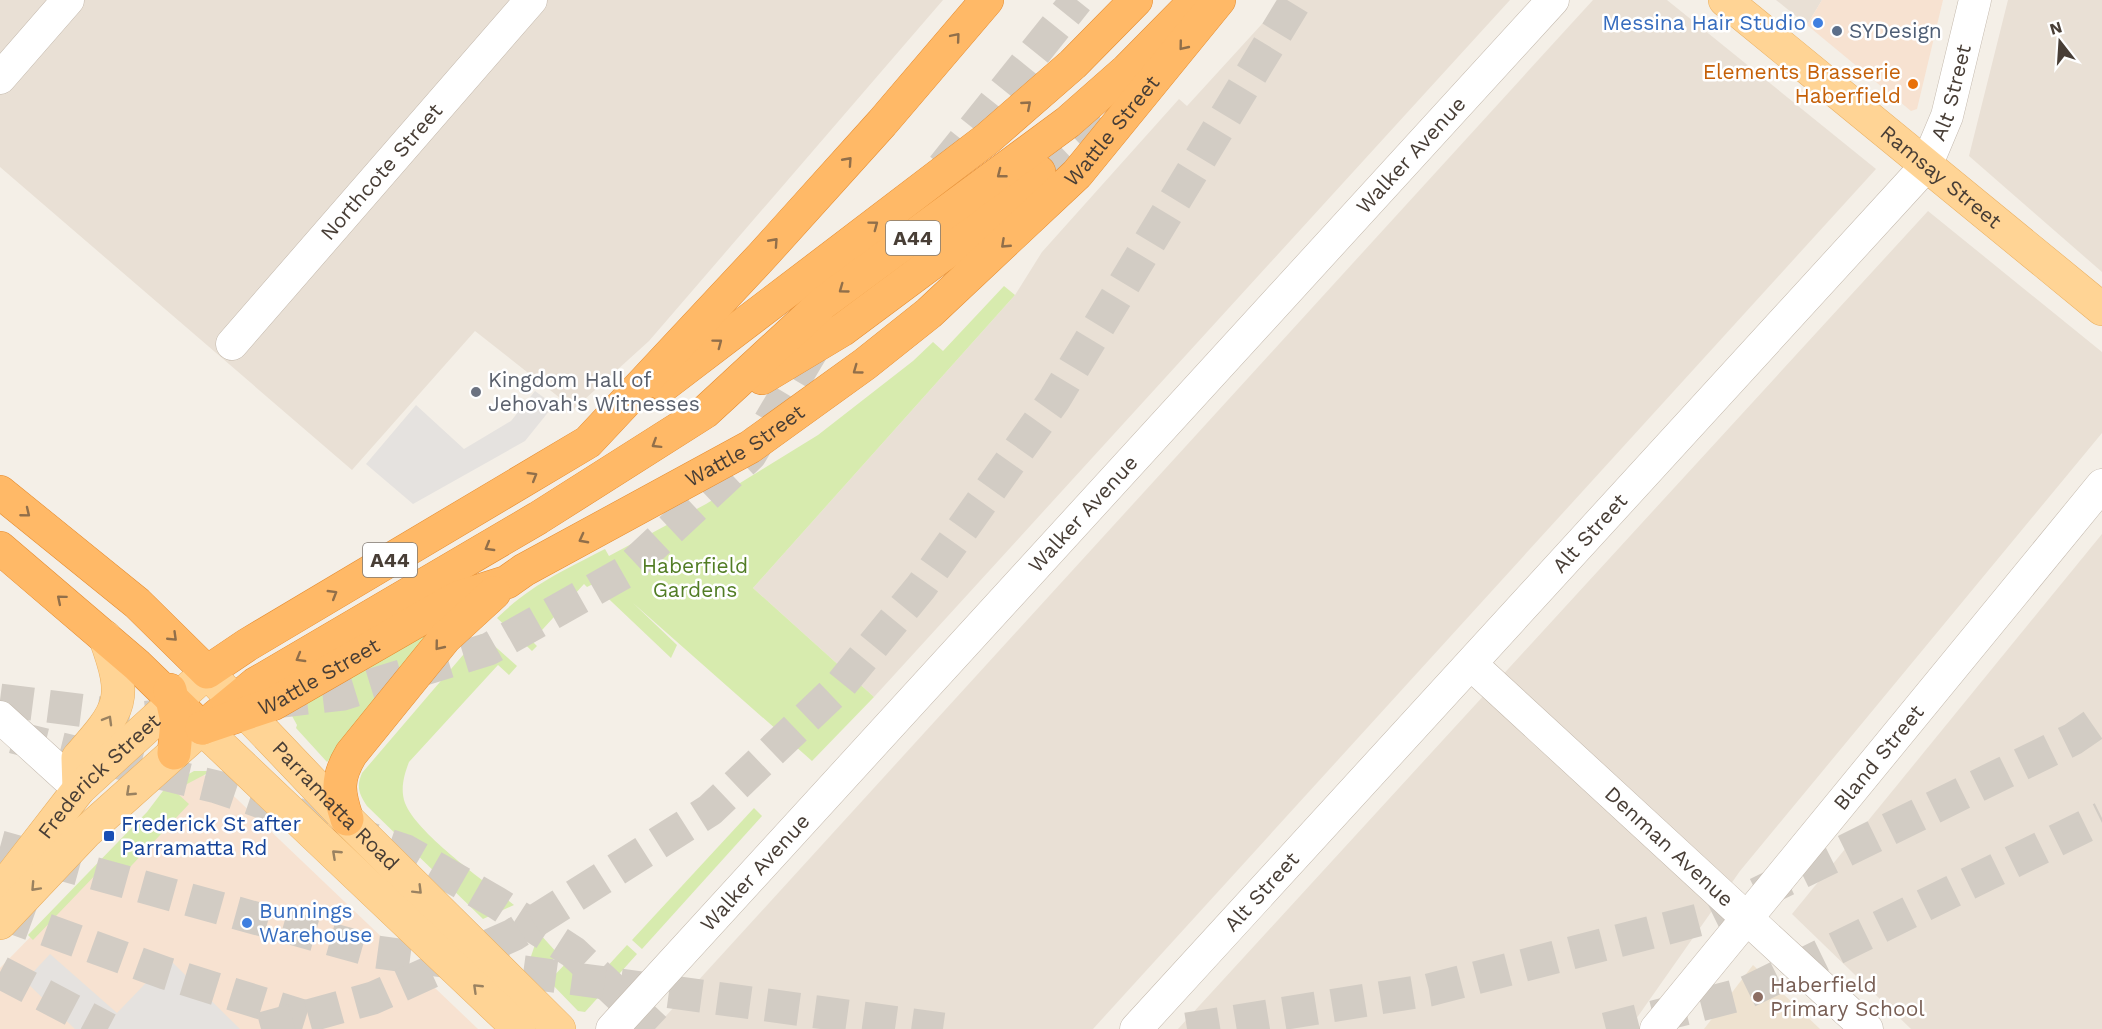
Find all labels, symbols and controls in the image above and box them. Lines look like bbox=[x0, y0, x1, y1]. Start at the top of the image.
place label: Messina Hair Studio bbox=[1602, 10, 1806, 35]
north arrow bbox=[2030, 12, 2090, 72]
marker: Messina Hair Studio bbox=[1811, 16, 1825, 30]
text: N bbox=[2047, 17, 2064, 39]
place label: SYDesign bbox=[1849, 18, 1942, 43]
marker: SYDesign bbox=[1830, 24, 1844, 38]
one-way arrow bbox=[948, 33, 959, 44]
one-way arrow bbox=[1180, 39, 1191, 50]
street label: Alt Street bbox=[1925, 41, 1976, 144]
place label: Elements Brasserie Haberfield bbox=[1703, 59, 1901, 108]
street label: Wattle Street bbox=[1059, 70, 1164, 191]
marker: Elements Brasserie Haberfield bbox=[1906, 77, 1920, 91]
street label: Walker Avenue bbox=[1351, 91, 1471, 219]
street label: Northcote Street bbox=[315, 98, 448, 245]
one-way arrow bbox=[1020, 101, 1031, 112]
street label: Ramsay Street bbox=[1876, 120, 2007, 233]
one-way arrow bbox=[841, 157, 852, 168]
one-way arrow bbox=[996, 167, 1007, 178]
road number: A44 bbox=[886, 221, 940, 255]
one-way arrow bbox=[867, 222, 878, 233]
one-way arrow bbox=[1001, 237, 1012, 248]
one-way arrow bbox=[767, 239, 778, 249]
one-way arrow bbox=[838, 282, 849, 293]
one-way arrow bbox=[712, 339, 723, 350]
one-way arrow bbox=[852, 363, 863, 374]
place label: Kingdom Hall of Jehovah's Witnesses bbox=[488, 367, 700, 416]
marker: Kingdom Hall of Jehovah's Witnesses bbox=[469, 385, 483, 399]
street label: Wattle Street bbox=[681, 399, 809, 492]
one-way arrow bbox=[652, 436, 662, 448]
street label: Walker Avenue bbox=[1023, 450, 1143, 577]
one-way arrow bbox=[526, 472, 537, 483]
street label: Alt Street bbox=[1547, 488, 1632, 578]
one-way arrow bbox=[19, 506, 30, 517]
one-way arrow bbox=[578, 532, 589, 543]
one-way arrow bbox=[485, 539, 495, 551]
road number: A44 bbox=[363, 543, 417, 577]
park label: Haberfield Gardens bbox=[642, 553, 748, 602]
one-way arrow bbox=[327, 589, 337, 601]
one-way arrow bbox=[57, 595, 68, 606]
one-way arrow bbox=[166, 630, 176, 641]
street label: Wattle Street bbox=[255, 632, 384, 720]
one-way arrow bbox=[435, 639, 446, 650]
one-way arrow bbox=[295, 650, 306, 662]
street label: Bland Street bbox=[1828, 699, 1929, 815]
street label: Frederick Street bbox=[32, 708, 165, 844]
one-way arrow bbox=[101, 716, 112, 727]
street label: Parramatta Road bbox=[267, 735, 405, 875]
street label: Denman Avenue bbox=[1600, 781, 1739, 912]
one-way arrow bbox=[127, 785, 137, 796]
street label: Walker Avenue bbox=[695, 808, 815, 936]
place label: Frederick St after Parramatta Rd bbox=[121, 811, 301, 860]
marker: Frederick St after Parramatta Rd bbox=[102, 829, 116, 843]
street label: Alt Street bbox=[1219, 846, 1304, 936]
one-way arrow bbox=[332, 850, 342, 861]
one-way arrow bbox=[31, 880, 42, 890]
one-way arrow bbox=[411, 882, 422, 893]
place label: Bunnings Warehouse bbox=[259, 898, 372, 947]
marker: Bunnings Warehouse bbox=[240, 916, 254, 930]
place label: Haberfield Primary School bbox=[1770, 972, 1925, 1021]
one-way arrow bbox=[474, 984, 484, 995]
marker: Haberfield Primary School bbox=[1751, 990, 1765, 1004]

